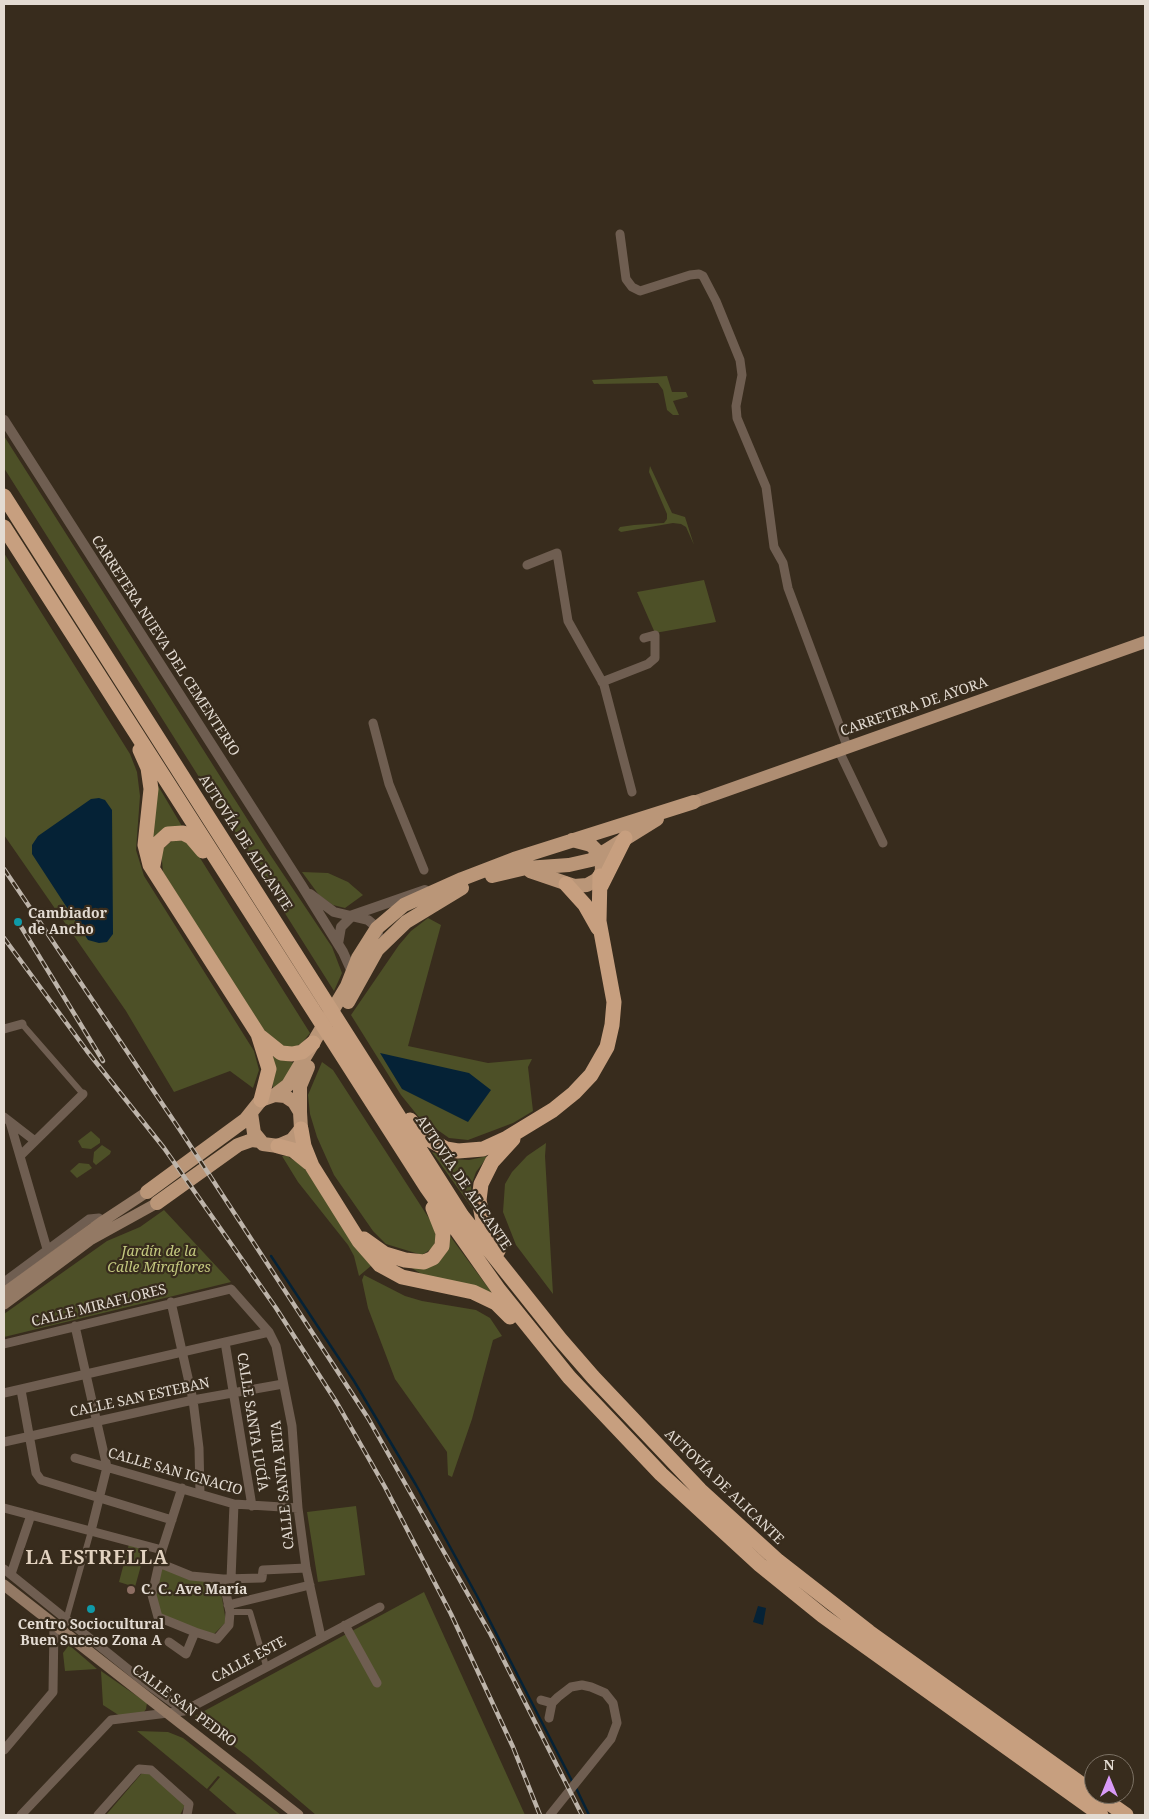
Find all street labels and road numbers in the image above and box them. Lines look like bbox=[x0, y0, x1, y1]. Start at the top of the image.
street label: CARRETERA NUEVA DEL CEMENTERIO bbox=[87, 533, 243, 759]
street label: CARRETERA DE AYORA bbox=[838, 674, 990, 740]
street label: AUTOVÍA DE ALICANTE bbox=[195, 772, 295, 914]
street label: AUTOVÍA DE ALICANTE bbox=[412, 1112, 514, 1254]
street label: CALLE MIRAFLORES bbox=[30, 1281, 168, 1331]
street label: CALLE SANTA LUCÍA bbox=[233, 1352, 271, 1492]
street label: CALLE SAN ESTEBAN bbox=[69, 1375, 211, 1421]
street label: CALLE SANTA RITA bbox=[268, 1420, 298, 1550]
street label: AUTOVÍA DE ALICANTE bbox=[661, 1426, 787, 1548]
street label: CALLE SAN IGNACIO bbox=[106, 1445, 244, 1499]
street label: CALLE ESTE bbox=[209, 1633, 289, 1687]
street label: CALLE SAN PEDRO bbox=[128, 1661, 240, 1751]

